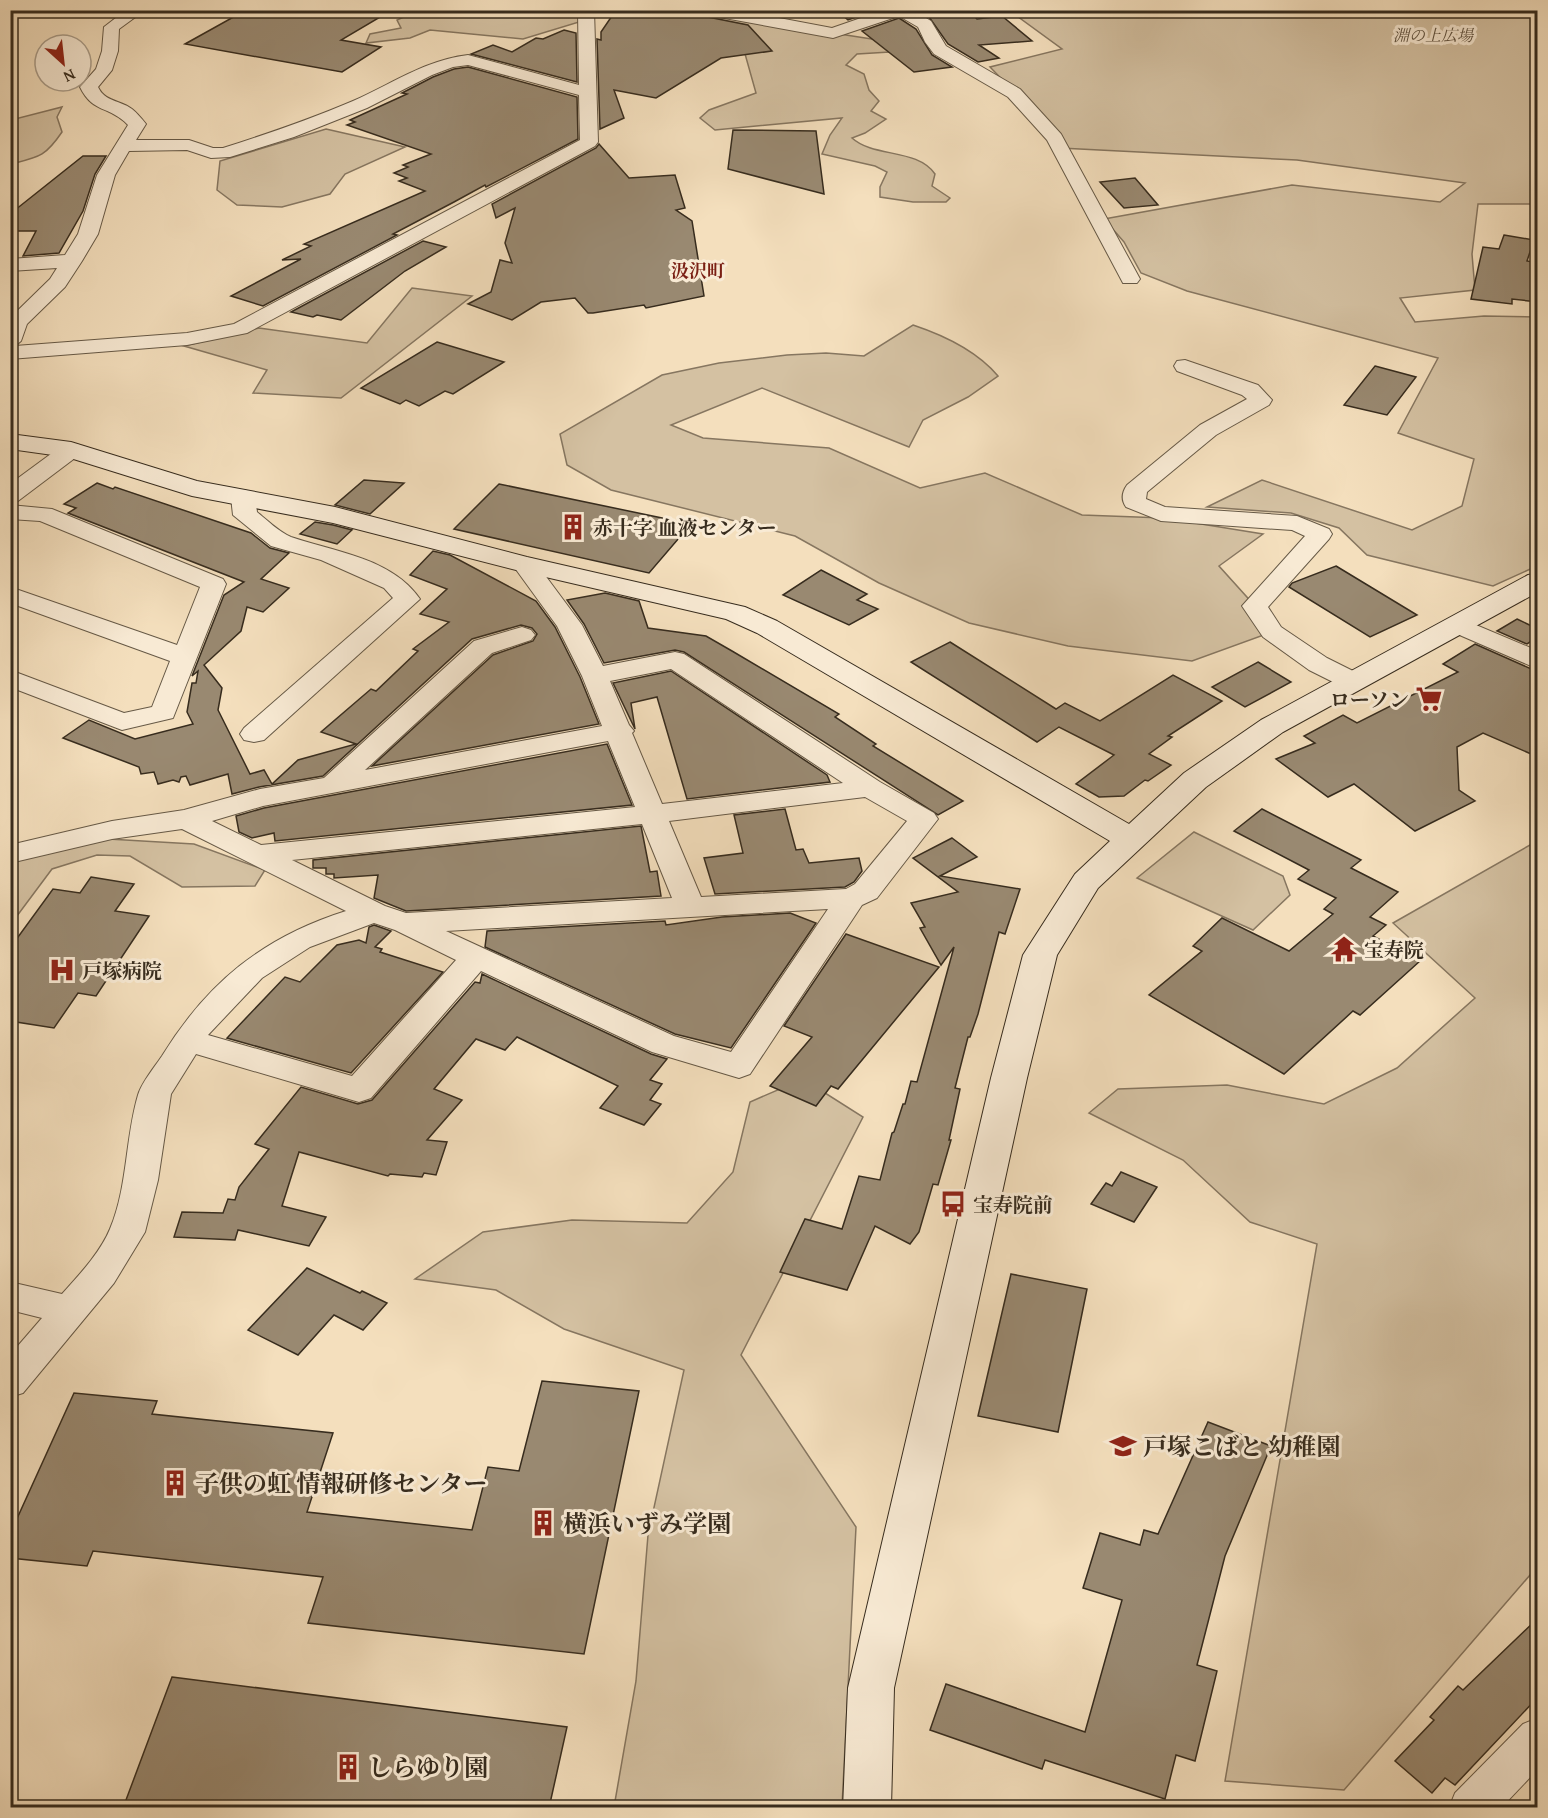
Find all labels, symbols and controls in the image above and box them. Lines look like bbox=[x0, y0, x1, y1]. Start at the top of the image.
park label: 淵の上広場 bbox=[1393, 23, 1475, 47]
north arrow bbox=[33, 33, 93, 93]
text: N bbox=[59, 63, 80, 90]
district label: 汲沢町 bbox=[671, 257, 725, 284]
building icon: 赤十字 血液センター bbox=[558, 512, 588, 542]
place label: 赤十字 血液センター bbox=[593, 513, 777, 542]
supermarket icon: ローソン bbox=[1414, 684, 1444, 714]
place label: ローソン bbox=[1330, 685, 1409, 714]
temple icon: 宝寿院 bbox=[1329, 934, 1359, 964]
place label: 宝寿院 bbox=[1364, 935, 1424, 964]
hospital icon: 戸塚病院 bbox=[47, 955, 77, 985]
place label: 戸塚病院 bbox=[82, 956, 162, 985]
bus stop icon: 宝寿院前 bbox=[938, 1189, 968, 1219]
place label: 宝寿院前 bbox=[973, 1190, 1053, 1219]
place label: 戸塚こばと 幼稚園 bbox=[1143, 1429, 1340, 1464]
school or university icon: 戸塚こばと 幼稚園 bbox=[1108, 1431, 1138, 1461]
place label: 子供の虹 情報研修センター bbox=[195, 1466, 487, 1501]
building icon: 子供の虹 情報研修センター bbox=[160, 1468, 190, 1498]
place label: 横浜いずみ学園 bbox=[563, 1506, 731, 1541]
building icon: 横浜いずみ学園 bbox=[528, 1508, 558, 1538]
place label: しらゆり園 bbox=[368, 1750, 488, 1785]
building icon: しらゆり園 bbox=[333, 1752, 363, 1782]

